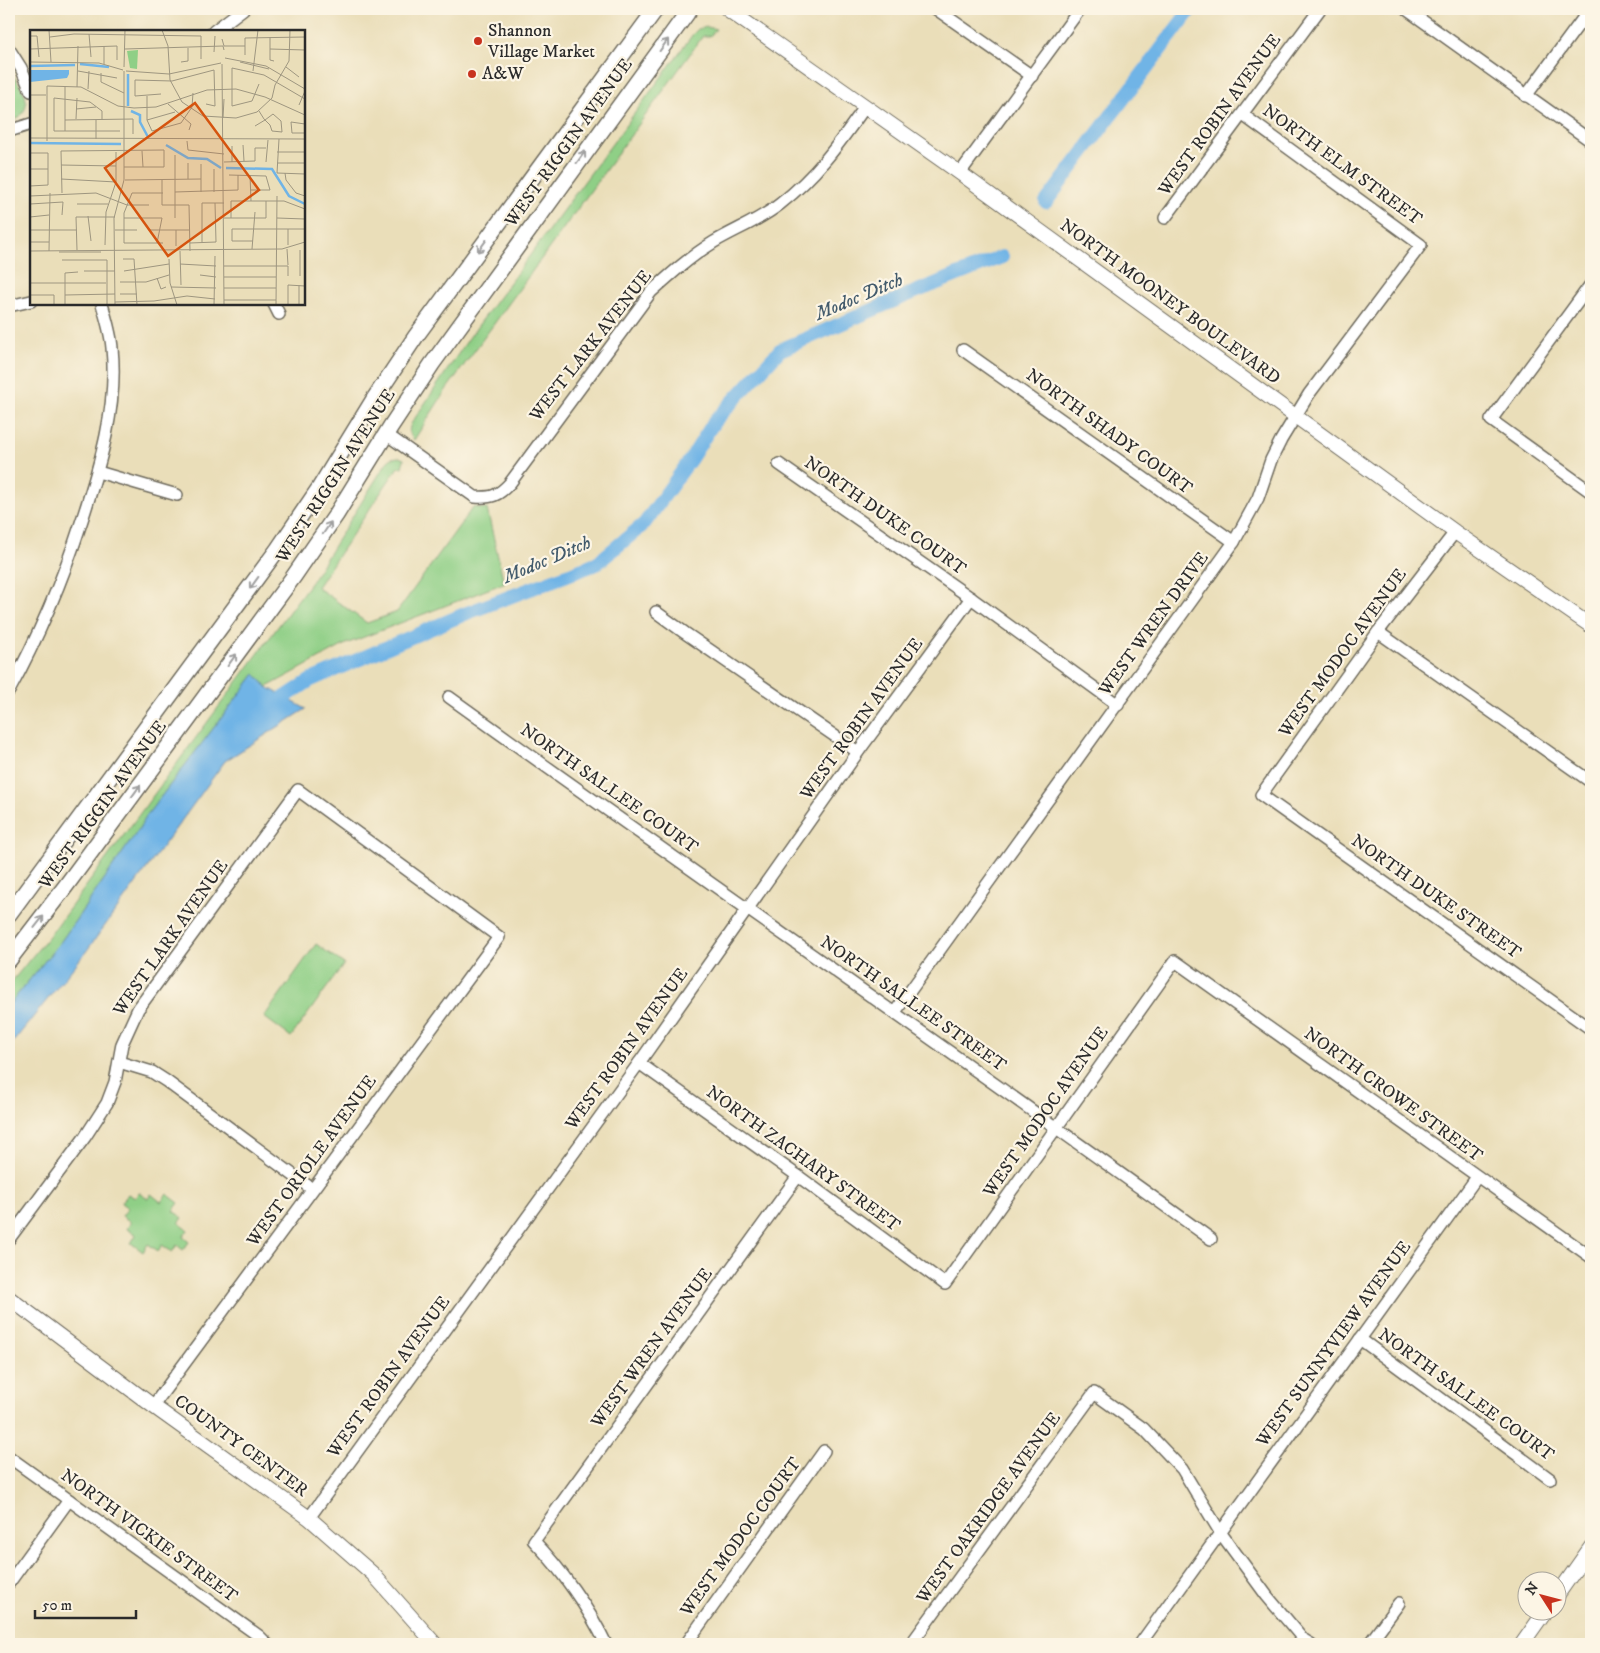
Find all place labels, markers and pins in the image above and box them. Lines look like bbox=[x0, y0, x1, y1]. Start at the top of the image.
place label: Shannon Village Market bbox=[487, 20, 595, 63]
marker: Shannon Village Market bbox=[472, 35, 484, 47]
place label: A&W bbox=[482, 63, 524, 85]
marker: A&W bbox=[466, 68, 478, 80]

